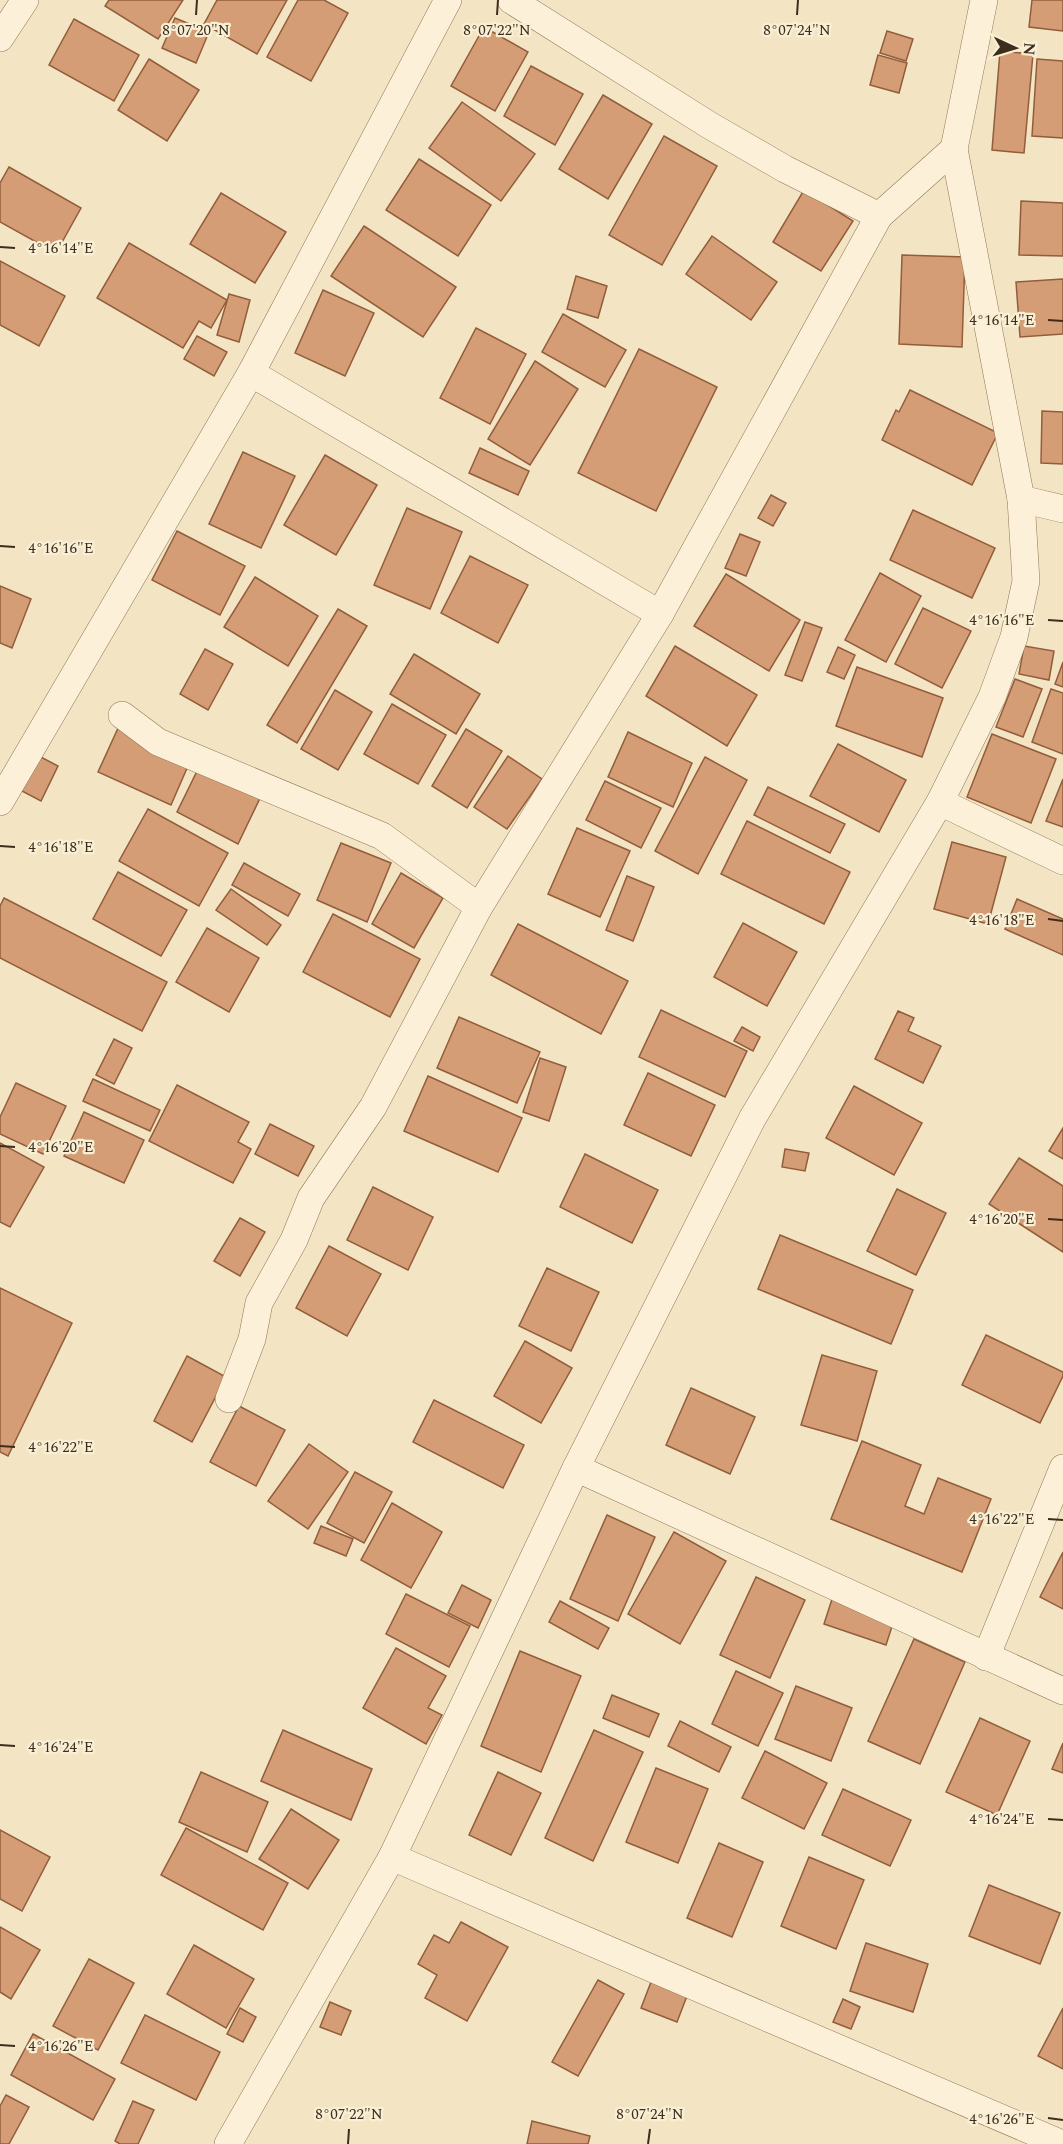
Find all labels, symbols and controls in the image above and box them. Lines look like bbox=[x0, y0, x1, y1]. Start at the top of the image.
north arrow bbox=[985, 18, 1045, 78]
text: 8°07'20"N bbox=[162, 19, 230, 42]
text: 8°07'22"N bbox=[463, 19, 531, 42]
text: 8°07'24"N bbox=[763, 19, 831, 42]
text: N bbox=[1017, 42, 1041, 56]
text: 4°16'14"E bbox=[28, 237, 94, 260]
text: 4°16'14"E bbox=[969, 309, 1035, 332]
text: 4°16'16"E bbox=[28, 537, 94, 560]
text: 4°16'16"E bbox=[969, 609, 1035, 632]
text: 4°16'18"E bbox=[28, 836, 94, 859]
text: 4°16'18"E bbox=[969, 909, 1035, 932]
text: 4°16'20"E bbox=[28, 1136, 94, 1159]
text: 4°16'20"E bbox=[969, 1208, 1035, 1231]
text: 4°16'22"E bbox=[28, 1436, 94, 1459]
text: 4°16'22"E bbox=[969, 1508, 1035, 1531]
text: 4°16'24"E bbox=[28, 1736, 94, 1759]
text: 4°16'24"E bbox=[969, 1808, 1035, 1831]
text: 4°16'26"E bbox=[28, 2035, 94, 2058]
text: 8°07'22"N bbox=[315, 2103, 383, 2126]
text: 8°07'24"N bbox=[616, 2103, 684, 2126]
text: 4°16'26"E bbox=[969, 2108, 1035, 2131]

